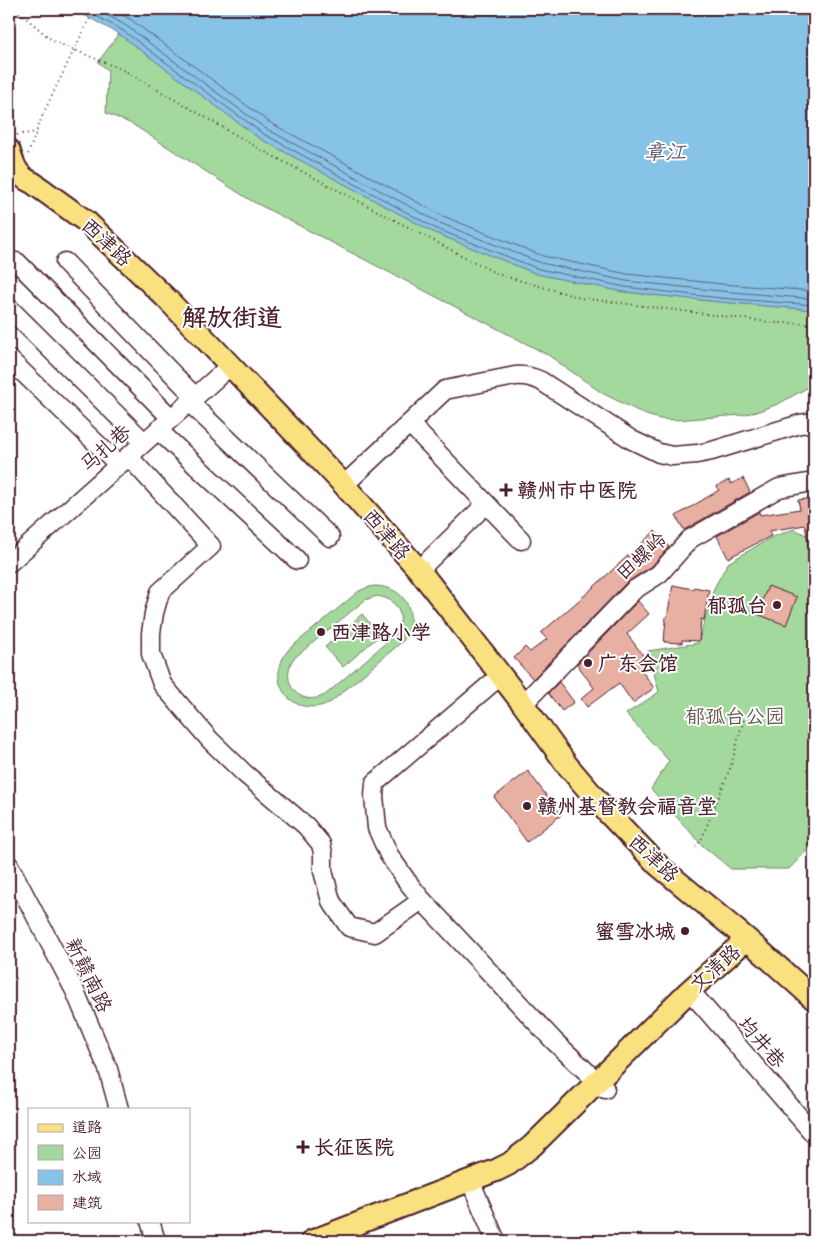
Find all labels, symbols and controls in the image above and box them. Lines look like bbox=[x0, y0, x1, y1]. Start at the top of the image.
water label: 章江 bbox=[644, 139, 687, 165]
street label: 西津路 bbox=[76, 213, 138, 273]
district label: 解放街道 bbox=[182, 302, 282, 334]
street label: 马扎巷 bbox=[75, 418, 137, 478]
place label: 赣州市中医院 bbox=[517, 478, 637, 503]
marker: 赣州市中医院 bbox=[499, 483, 513, 497]
street label: 西津路 bbox=[358, 503, 416, 566]
street label: 田螺岭 bbox=[611, 526, 673, 586]
place label: 郁孤台 bbox=[707, 593, 767, 618]
marker: 郁孤台 bbox=[771, 599, 783, 611]
place label: 西津路小学 bbox=[331, 620, 431, 645]
marker: 西津路小学 bbox=[315, 626, 327, 638]
place label: 广东会馆 bbox=[598, 651, 678, 676]
marker: 广东会馆 bbox=[582, 657, 594, 669]
park label: 郁孤台公园 bbox=[685, 704, 785, 729]
place label: 赣州基督教会福音堂 bbox=[537, 794, 717, 819]
marker: 赣州基督教会福音堂 bbox=[521, 800, 533, 812]
street label: 西津路 bbox=[623, 829, 685, 889]
place label: 蜜雪冰城 bbox=[595, 919, 675, 944]
marker: 蜜雪冰城 bbox=[679, 925, 691, 937]
street label: 新赣南路 bbox=[60, 934, 118, 1018]
street label: 文清路 bbox=[685, 938, 747, 998]
street label: 均井巷 bbox=[733, 1011, 791, 1074]
legend bbox=[28, 1108, 190, 1222]
text: 道路 bbox=[72, 1118, 102, 1137]
place label: 长征医院 bbox=[314, 1135, 394, 1160]
marker: 长征医院 bbox=[296, 1140, 310, 1154]
text: 公园 bbox=[72, 1144, 102, 1163]
text: 水域 bbox=[72, 1168, 102, 1187]
text: 建筑 bbox=[72, 1194, 102, 1213]

